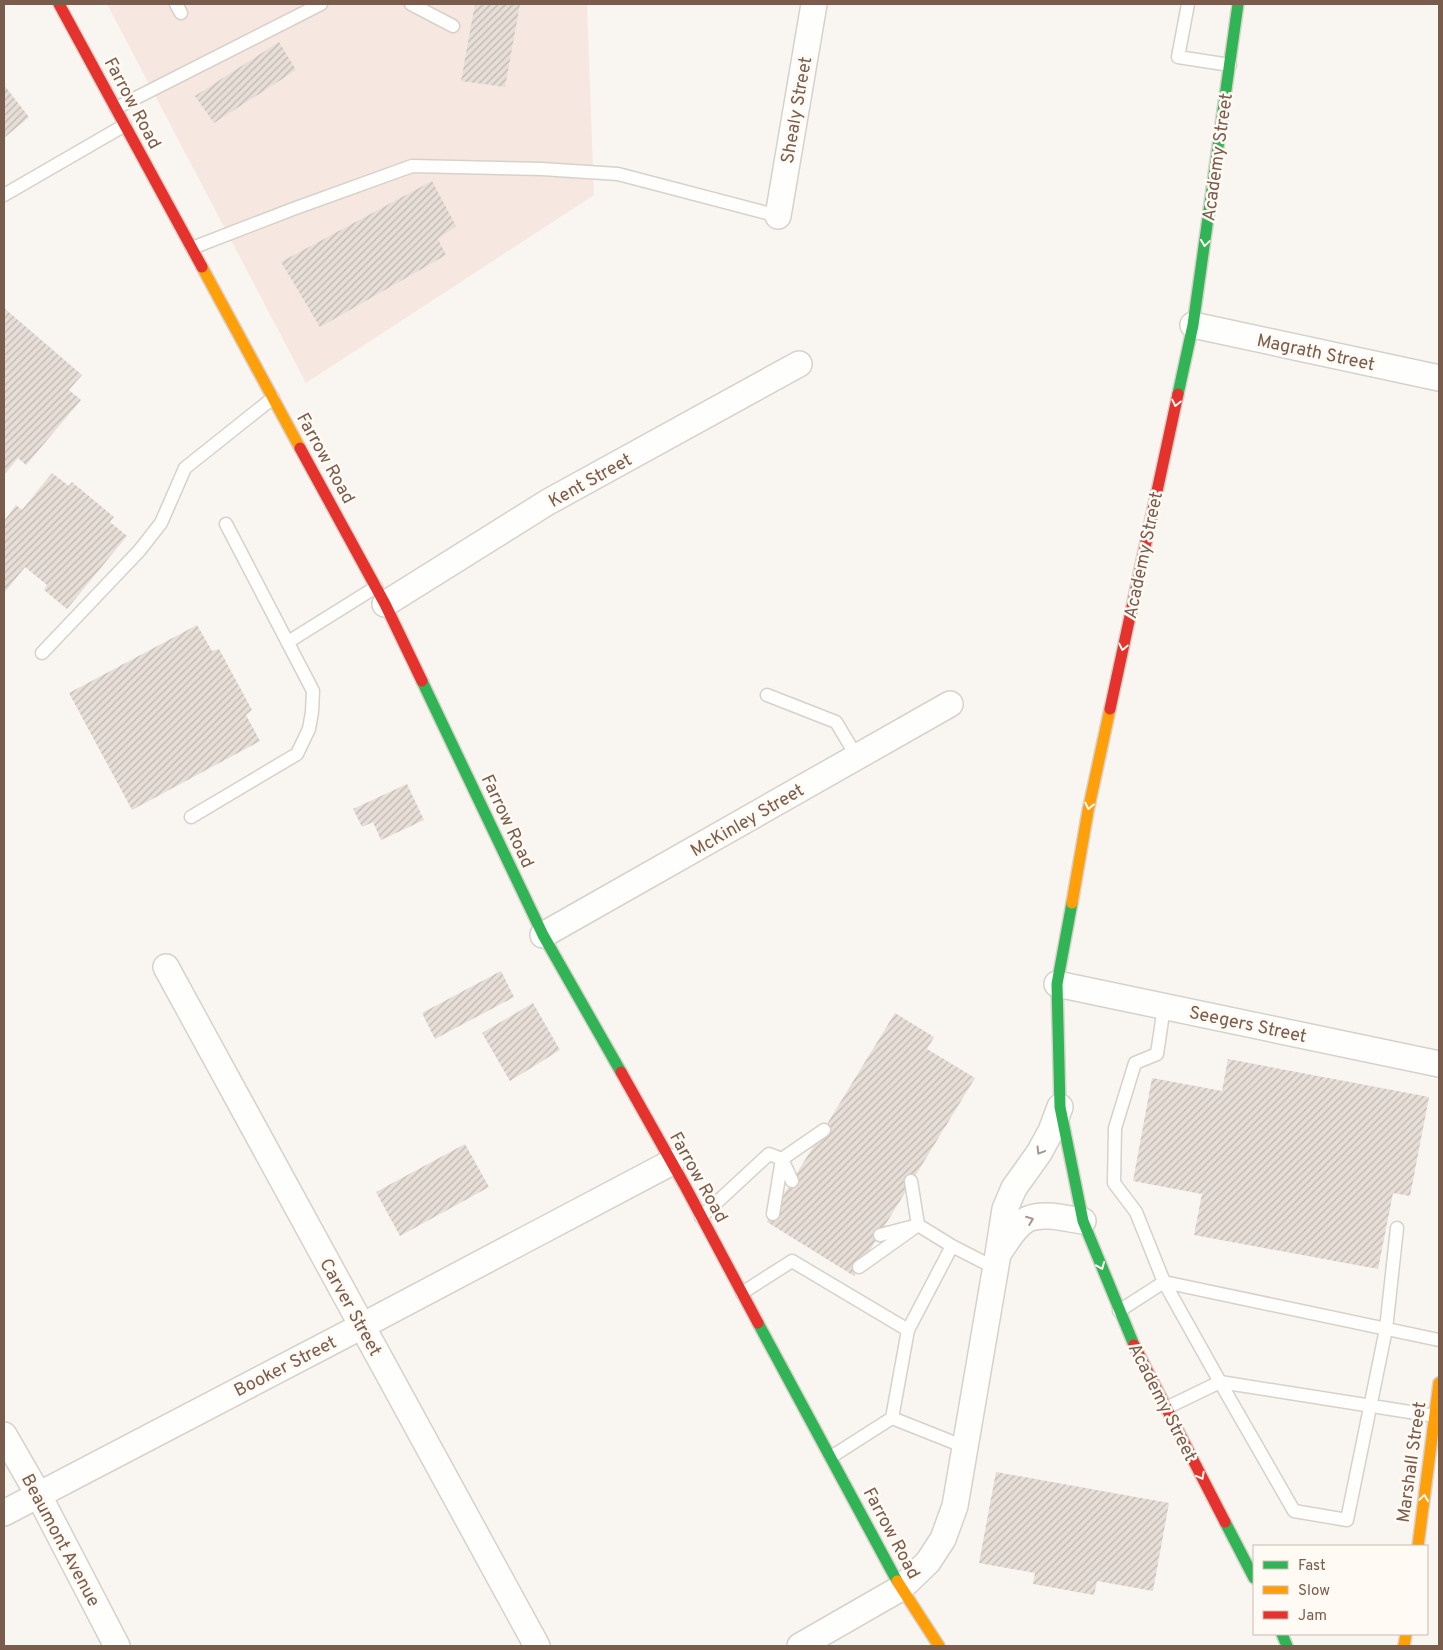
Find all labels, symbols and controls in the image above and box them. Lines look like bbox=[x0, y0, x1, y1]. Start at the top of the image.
street label: Farrow Road bbox=[98, 54, 165, 153]
street label: Shealy Street bbox=[777, 55, 818, 166]
street label: Academy Street bbox=[1198, 92, 1239, 223]
one-way arrow bbox=[1200, 239, 1211, 247]
street label: Magrath Street bbox=[1255, 330, 1377, 377]
one-way arrow bbox=[1172, 398, 1182, 407]
street label: Farrow Road bbox=[290, 409, 359, 508]
street label: Kent Street bbox=[545, 449, 636, 514]
street label: Academy Street bbox=[1120, 490, 1169, 621]
one-way arrow bbox=[1119, 642, 1129, 651]
street label: Farrow Road bbox=[475, 771, 538, 872]
street label: McKinley Street bbox=[687, 779, 809, 863]
one-way arrow bbox=[1084, 801, 1095, 810]
street label: Seegers Street bbox=[1187, 1002, 1308, 1049]
street label: Farrow Road bbox=[663, 1128, 732, 1227]
one-way arrow bbox=[1036, 1145, 1046, 1154]
one-way arrow bbox=[1025, 1216, 1034, 1227]
street label: Carver Street bbox=[313, 1255, 386, 1361]
one-way arrow bbox=[1096, 1262, 1106, 1270]
street label: Booker Street bbox=[231, 1332, 341, 1403]
street label: Academy Street bbox=[1122, 1340, 1201, 1465]
street label: Marshall Street bbox=[1393, 1400, 1432, 1524]
street label: Beaumont Avenue bbox=[15, 1470, 104, 1611]
one-way arrow bbox=[1195, 1471, 1205, 1480]
street label: Farrow Road bbox=[857, 1484, 924, 1583]
one-way arrow bbox=[1418, 1494, 1429, 1502]
legend bbox=[1253, 1545, 1428, 1635]
text: Fast bbox=[1298, 1557, 1326, 1576]
text: Slow bbox=[1298, 1582, 1330, 1601]
text: Jam bbox=[1298, 1607, 1327, 1626]

